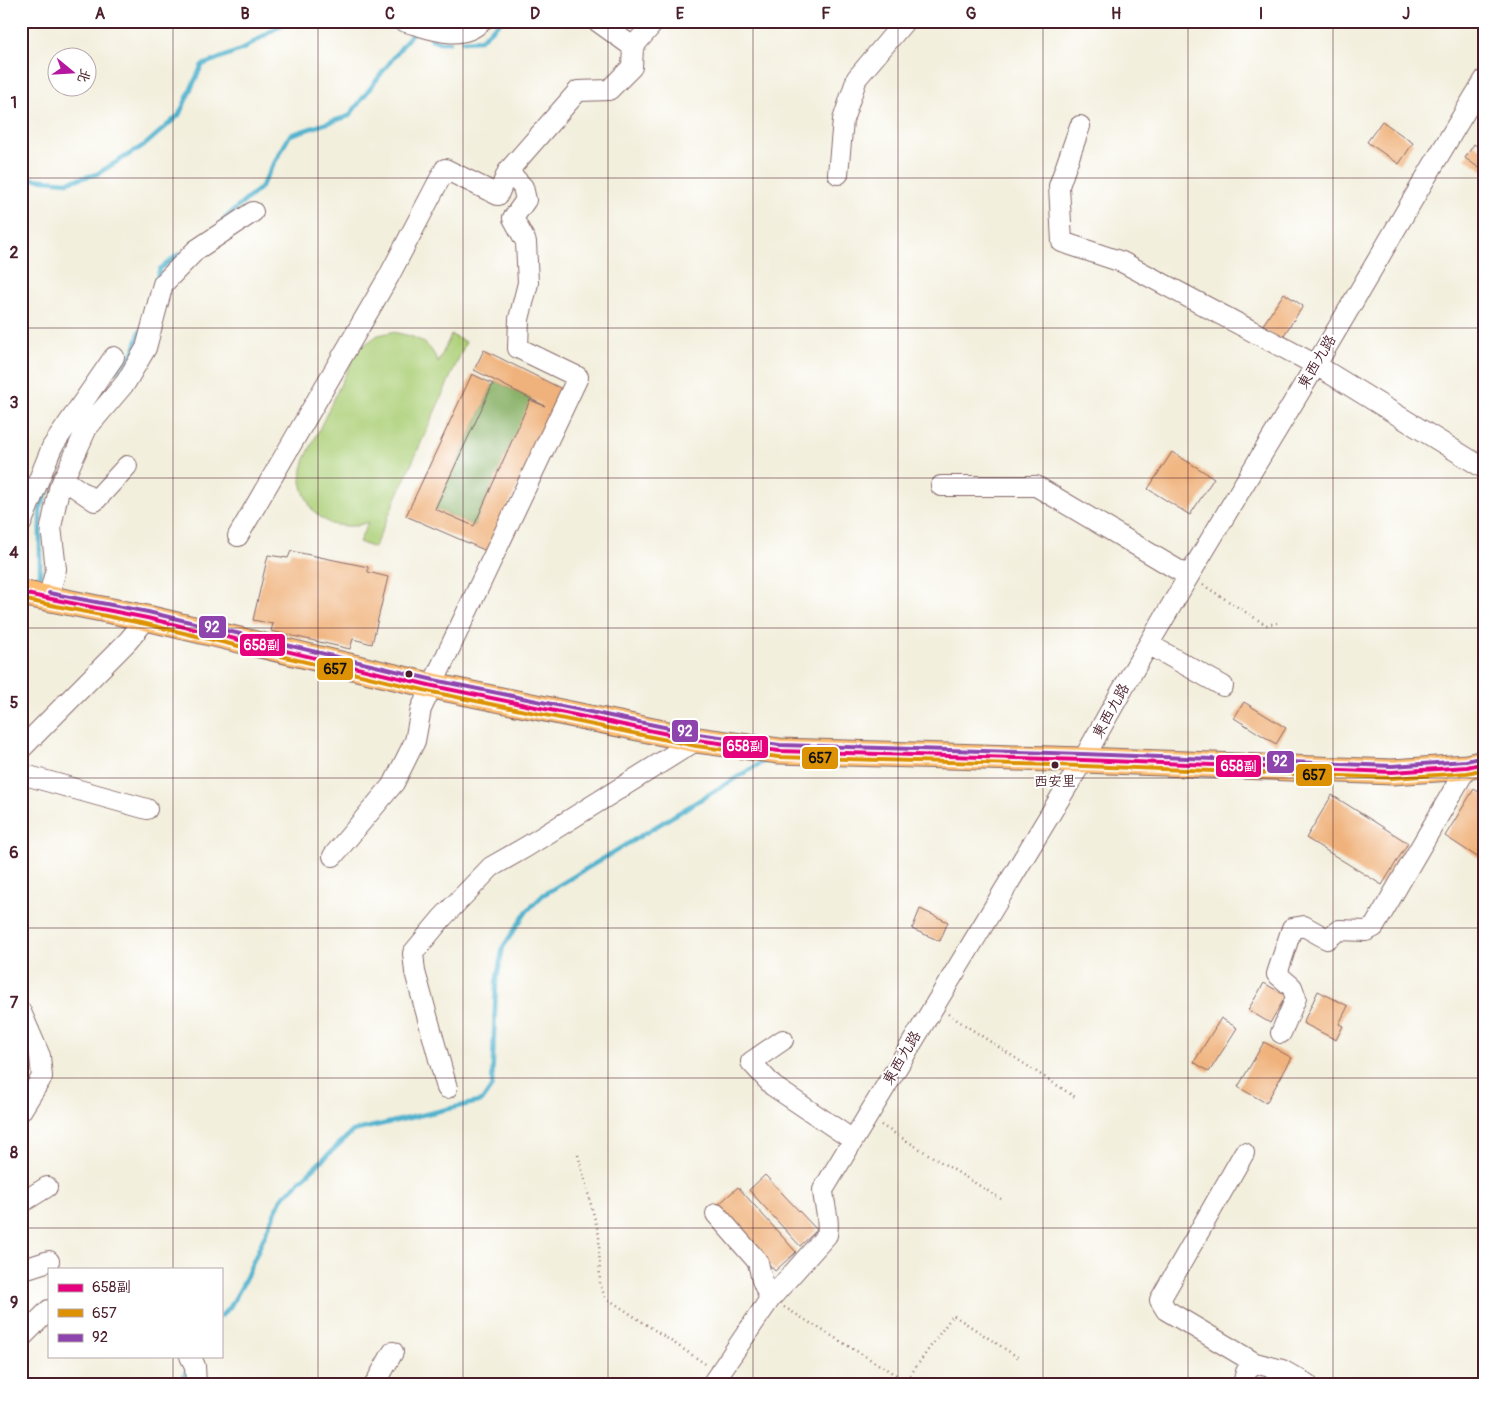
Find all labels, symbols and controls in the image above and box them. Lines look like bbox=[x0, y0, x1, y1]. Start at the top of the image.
text: A bbox=[95, 4, 106, 24]
text: B bbox=[240, 4, 250, 24]
text: C bbox=[385, 4, 395, 24]
text: D bbox=[530, 4, 540, 24]
text: E bbox=[676, 4, 685, 24]
text: F bbox=[821, 4, 831, 24]
text: G bbox=[966, 4, 977, 24]
text: H bbox=[1111, 4, 1121, 24]
text: I bbox=[1259, 4, 1263, 24]
text: J bbox=[1402, 4, 1410, 24]
north arrow bbox=[48, 48, 98, 98]
text: 北 bbox=[74, 67, 94, 85]
text: 1 bbox=[11, 93, 17, 113]
text: 2 bbox=[10, 243, 19, 263]
street label: 東西九路 bbox=[1293, 331, 1341, 393]
text: 3 bbox=[10, 393, 19, 413]
text: 4 bbox=[9, 543, 19, 563]
line badge: 92 bbox=[198, 615, 227, 639]
text: 92 bbox=[204, 619, 220, 636]
line badge: 658副 bbox=[239, 633, 286, 657]
text: 658副 bbox=[244, 637, 280, 654]
line badge: 657 bbox=[316, 657, 354, 681]
text: 657 bbox=[323, 661, 347, 678]
unlabelled marker bbox=[404, 669, 414, 679]
street label: 東西九路 bbox=[1088, 680, 1134, 742]
text: 5 bbox=[10, 693, 19, 713]
line badge: 92 bbox=[671, 719, 699, 743]
text: 92 bbox=[677, 723, 693, 740]
line badge: 658副 bbox=[722, 735, 769, 759]
text: 658副 bbox=[727, 738, 763, 755]
line badge: 657 bbox=[801, 746, 839, 770]
text: 657 bbox=[808, 750, 832, 767]
line badge: 92 bbox=[1266, 750, 1295, 774]
text: 92 bbox=[1272, 753, 1288, 770]
line badge: 658副 bbox=[1215, 754, 1262, 778]
text: 658副 bbox=[1221, 758, 1257, 775]
marker: 西安里 bbox=[1050, 760, 1060, 770]
line badge: 657 bbox=[1295, 763, 1333, 787]
text: 657 bbox=[1302, 767, 1326, 784]
place label: 西安里 bbox=[1034, 773, 1076, 790]
text: 6 bbox=[9, 843, 19, 863]
text: 7 bbox=[10, 993, 19, 1013]
street label: 東西九路 bbox=[878, 1027, 926, 1089]
text: 8 bbox=[10, 1143, 18, 1163]
legend bbox=[48, 1268, 222, 1358]
text: 658副 bbox=[92, 1278, 131, 1297]
text: 9 bbox=[10, 1293, 18, 1313]
text: 657 bbox=[92, 1304, 117, 1323]
text: 92 bbox=[92, 1328, 108, 1347]

